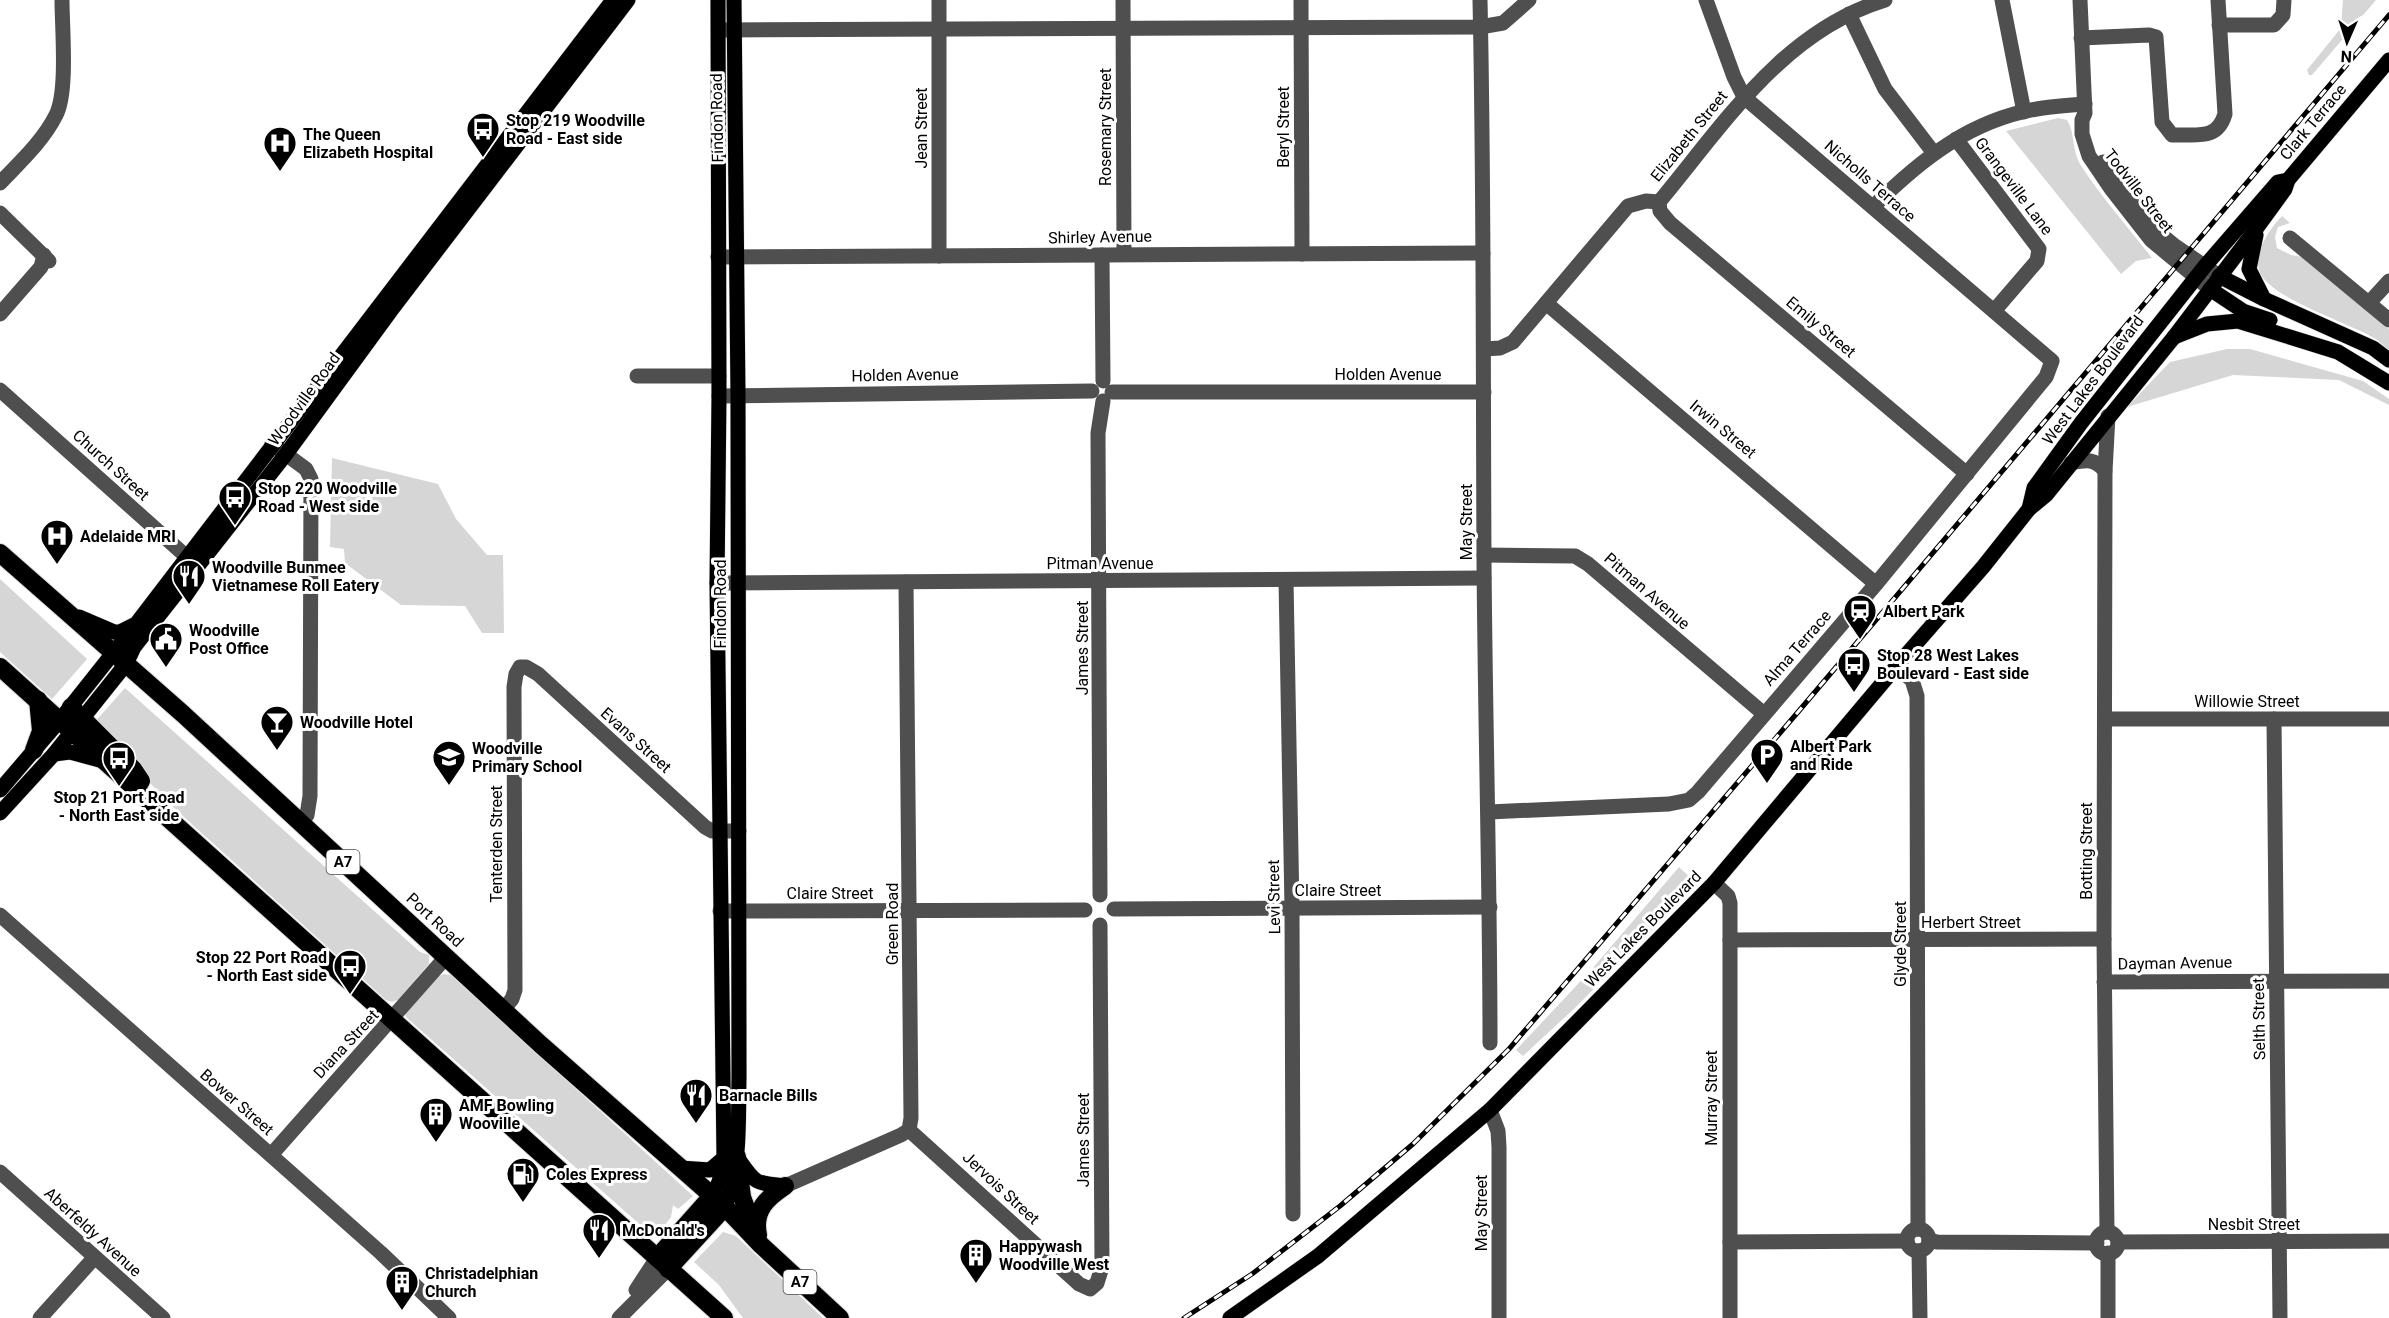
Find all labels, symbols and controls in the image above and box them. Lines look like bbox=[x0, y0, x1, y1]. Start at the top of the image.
north arrow bbox=[2317, 12, 2377, 72]
text: N bbox=[2340, 47, 2352, 66]
street label: Rosemary Street bbox=[1096, 68, 1115, 186]
street label: Findon Road bbox=[707, 73, 727, 163]
street label: Clark Terrace bbox=[2276, 80, 2350, 164]
street label: Beryl Street bbox=[1274, 86, 1293, 168]
street label: Jean Street bbox=[912, 87, 931, 169]
street label: Elizabeth Street bbox=[1647, 87, 1731, 185]
bus stop icon: Stop 219 Woodville Road - East side bbox=[465, 111, 501, 158]
place label: Stop 219 Woodville Road - East side bbox=[506, 111, 645, 148]
hospital icon: The Queen Elizabeth Hospital bbox=[262, 125, 298, 172]
place label: The Queen Elizabeth Hospital bbox=[303, 125, 433, 162]
street label: Grangeville Lane bbox=[1971, 133, 2057, 239]
street label: Nicholls Terrace bbox=[1820, 136, 1920, 226]
street label: Todville Street bbox=[2100, 145, 2178, 237]
street label: Shirley Avenue bbox=[1048, 227, 1152, 247]
street label: Emily Street bbox=[1782, 293, 1860, 361]
street label: West Lakes Boulevard bbox=[2038, 312, 2148, 448]
street label: Woodville Road bbox=[264, 349, 344, 449]
street label: Holden Avenue bbox=[851, 365, 959, 385]
street label: Holden Avenue bbox=[1334, 365, 1442, 384]
street label: Irwin Street bbox=[1686, 396, 1760, 462]
street label: Church Street bbox=[69, 426, 153, 504]
bus stop icon: Stop 220 Woodville Road - West side bbox=[217, 479, 253, 526]
place label: Stop 220 Woodville Road - West side bbox=[258, 479, 397, 516]
street label: May Street bbox=[1457, 484, 1476, 560]
hospital icon: Adelaide MRI bbox=[39, 518, 75, 565]
place label: Adelaide MRI bbox=[80, 527, 176, 546]
street label: Pitman Avenue bbox=[1600, 549, 1694, 633]
street label: Pitman Avenue bbox=[1046, 554, 1154, 573]
restaurant icon: Woodville Bunmee Vietnamese Roll Eatery bbox=[171, 558, 207, 605]
place label: Woodville Bunmee Vietnamese Roll Eatery bbox=[212, 558, 380, 595]
street label: Findon Road bbox=[711, 559, 730, 649]
station icon: Albert Park bbox=[1842, 593, 1878, 640]
street label: James Street bbox=[1073, 601, 1092, 695]
place label: Albert Park bbox=[1883, 602, 1965, 621]
street label: Alma Terrace bbox=[1759, 606, 1835, 690]
public building icon: Woodville Post Office bbox=[148, 621, 184, 668]
place label: Woodville Post Office bbox=[189, 621, 269, 658]
bus stop icon: Stop 28 West Lakes Boulevard - East side bbox=[1836, 646, 1872, 693]
place label: Stop 28 West Lakes Boulevard - East side bbox=[1877, 646, 2029, 683]
street label: Willowie Street bbox=[2194, 692, 2300, 711]
street label: Evans Street bbox=[597, 703, 675, 777]
bar icon: Woodville Hotel bbox=[259, 704, 295, 751]
place label: Woodville Hotel bbox=[300, 713, 413, 732]
parking icon: Albert Park and Ride bbox=[1749, 737, 1785, 784]
place label: Albert Park and Ride bbox=[1790, 737, 1872, 774]
school or university icon: Woodville Primary School bbox=[431, 739, 467, 786]
place label: Woodville Primary School bbox=[472, 739, 582, 776]
bus stop icon: Stop 21 Port Road - North East side bbox=[101, 740, 137, 787]
street label: Tenterden Street bbox=[487, 785, 506, 903]
place label: Stop 21 Port Road - North East side bbox=[53, 788, 185, 825]
street label: Botting Street bbox=[2077, 802, 2096, 900]
road number: A7 bbox=[326, 850, 360, 874]
street label: Levi Street bbox=[1264, 859, 1284, 935]
street label: West Lakes Boulevard bbox=[1581, 867, 1705, 991]
street label: Claire Street bbox=[1295, 881, 1381, 900]
street label: Green Road bbox=[883, 883, 902, 965]
street label: Claire Street bbox=[787, 884, 873, 903]
street label: Port Road bbox=[403, 889, 467, 951]
street label: Glyde Street bbox=[1891, 901, 1910, 987]
street label: Herbert Street bbox=[1921, 913, 2021, 932]
place label: Stop 22 Port Road - North East side bbox=[196, 948, 327, 985]
bus stop icon: Stop 22 Port Road - North East side bbox=[332, 948, 368, 995]
street label: Dayman Avenue bbox=[2118, 953, 2232, 973]
street label: Selth Street bbox=[2249, 978, 2269, 1060]
street label: Diana Street bbox=[309, 1006, 383, 1082]
street label: Murray Street bbox=[1702, 1050, 1721, 1146]
street label: Bower Street bbox=[196, 1065, 278, 1139]
restaurant icon: Barnacle Bills bbox=[678, 1077, 714, 1124]
place label: Barnacle Bills bbox=[719, 1086, 817, 1105]
street label: James Street bbox=[1074, 1093, 1093, 1187]
building icon: AMF Bowling Wooville bbox=[418, 1096, 454, 1143]
place label: AMF Bowling Wooville bbox=[459, 1096, 554, 1133]
street label: Jervois Street bbox=[959, 1148, 1043, 1228]
fuel station icon: Coles Express bbox=[505, 1156, 541, 1203]
place label: Coles Express bbox=[546, 1165, 648, 1184]
street label: May Street bbox=[1472, 1175, 1491, 1251]
street label: Aberfeldy Avenue bbox=[41, 1183, 145, 1281]
restaurant icon: McDonald's bbox=[581, 1212, 617, 1259]
street label: Nesbit Street bbox=[2208, 1215, 2300, 1234]
place label: McDonald's bbox=[622, 1221, 705, 1240]
building icon: Happywash Woodville West bbox=[958, 1237, 994, 1284]
place label: Happywash Woodville West bbox=[999, 1237, 1110, 1274]
building icon: Christadelphian Church bbox=[384, 1264, 420, 1311]
place label: Christadelphian Church bbox=[425, 1264, 538, 1301]
road number: A7 bbox=[784, 1270, 816, 1294]

